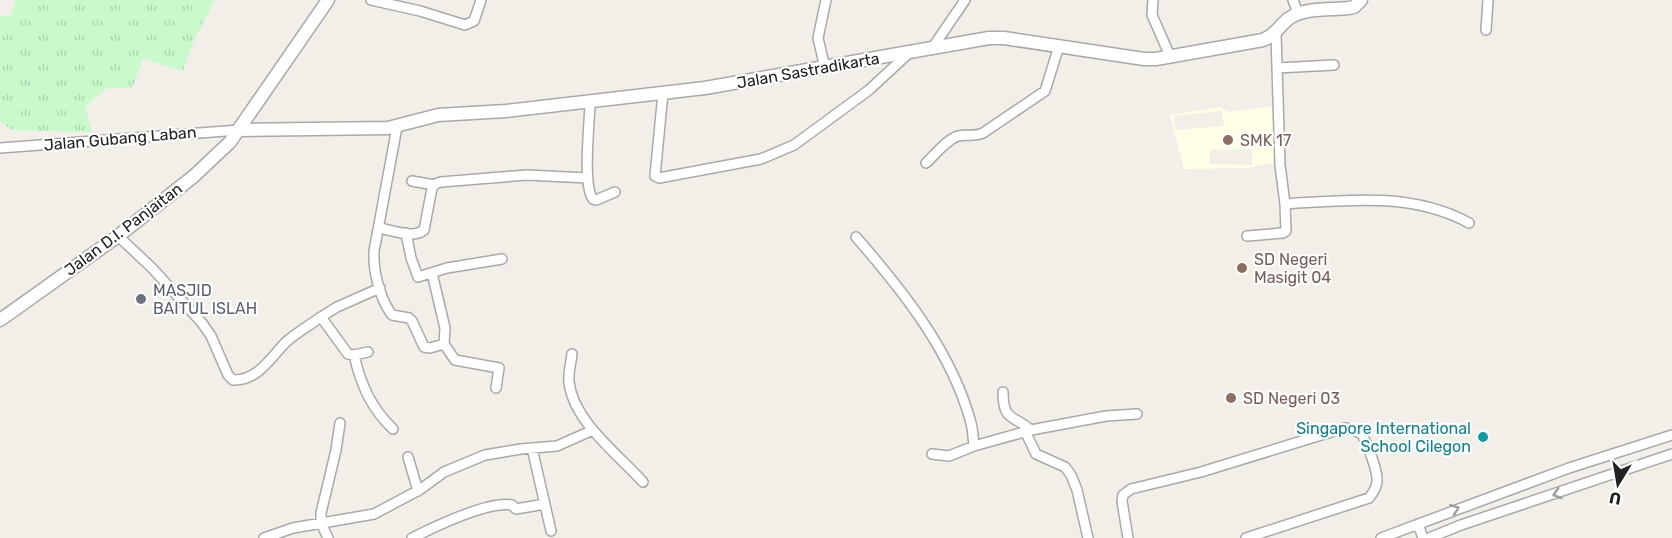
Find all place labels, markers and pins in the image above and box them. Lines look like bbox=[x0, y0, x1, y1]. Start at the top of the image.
place label: SMK 17 bbox=[1240, 131, 1291, 150]
marker: SMK 17 bbox=[1221, 133, 1235, 147]
place label: SD Negeri Masigit 04 bbox=[1254, 250, 1331, 287]
marker: SD Negeri Masigit 04 bbox=[1235, 261, 1249, 275]
place label: MASJID BAITUL ISLAH bbox=[153, 281, 257, 318]
marker: MASJID BAITUL ISLAH bbox=[134, 292, 148, 306]
place label: SD Negeri 03 bbox=[1243, 389, 1340, 408]
marker: SD Negeri 03 bbox=[1224, 391, 1238, 405]
place label: Singapore International School Cilegon bbox=[1296, 419, 1471, 456]
marker: Singapore International School Cilegon bbox=[1476, 430, 1490, 444]

